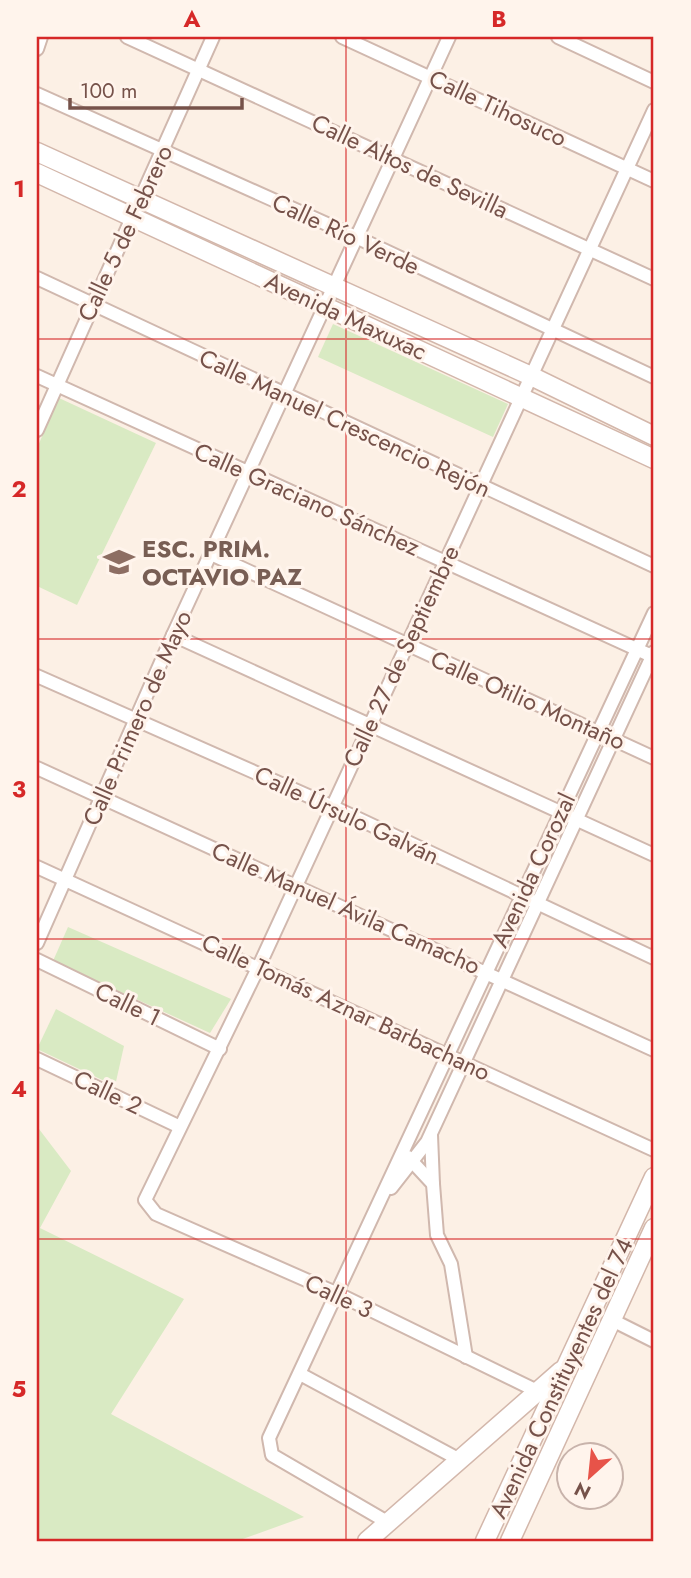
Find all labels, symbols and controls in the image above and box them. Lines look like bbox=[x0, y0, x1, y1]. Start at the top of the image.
text: A bbox=[183, 2, 201, 36]
text: B bbox=[491, 2, 507, 36]
street label: Calle Tihosuco bbox=[423, 61, 573, 155]
scale bar bbox=[70, 66, 242, 110]
text: 100 m bbox=[80, 76, 137, 106]
street label: Calle Altos de Sevilla bbox=[306, 105, 514, 227]
street label: Calle 5 de Febrero bbox=[69, 139, 181, 327]
text: 1 bbox=[13, 172, 25, 206]
street label: Calle Río Verde bbox=[266, 185, 426, 283]
street label: Avenida Maxuxac bbox=[259, 263, 433, 369]
street label: Calle Manuel Crescencio Rejón bbox=[193, 340, 497, 506]
street label: Calle Graciano Sánchez bbox=[189, 433, 425, 565]
text: 2 bbox=[11, 472, 27, 506]
place label: ESC. PRIM. OCTAVIO PAZ bbox=[142, 531, 302, 594]
street label: Calle 27 de Septiembre bbox=[334, 539, 468, 773]
school or university icon: ESC. PRIM. OCTAVIO PAZ bbox=[102, 545, 136, 579]
street label: Calle Primero de Mayo bbox=[74, 605, 200, 831]
street label: Calle Otilio Montaño bbox=[425, 641, 631, 759]
street label: Calle Úrsulo Galván bbox=[249, 757, 445, 873]
text: 3 bbox=[12, 772, 26, 806]
street label: Avenida Corozal bbox=[482, 787, 584, 953]
street label: Calle Manuel Ávila Camacho bbox=[206, 833, 486, 983]
street label: Calle Tomás Aznar Barbachano bbox=[196, 925, 496, 1089]
street label: Calle 1 bbox=[89, 973, 167, 1035]
street label: Calle 2 bbox=[68, 1061, 148, 1123]
text: 4 bbox=[11, 1072, 27, 1106]
street label: Avenida Constituyentes del 74 bbox=[480, 1232, 642, 1524]
street label: Calle 3 bbox=[299, 1265, 379, 1327]
text: 5 bbox=[12, 1372, 26, 1406]
north arrow bbox=[554, 1442, 624, 1512]
text: N bbox=[570, 1475, 595, 1506]

